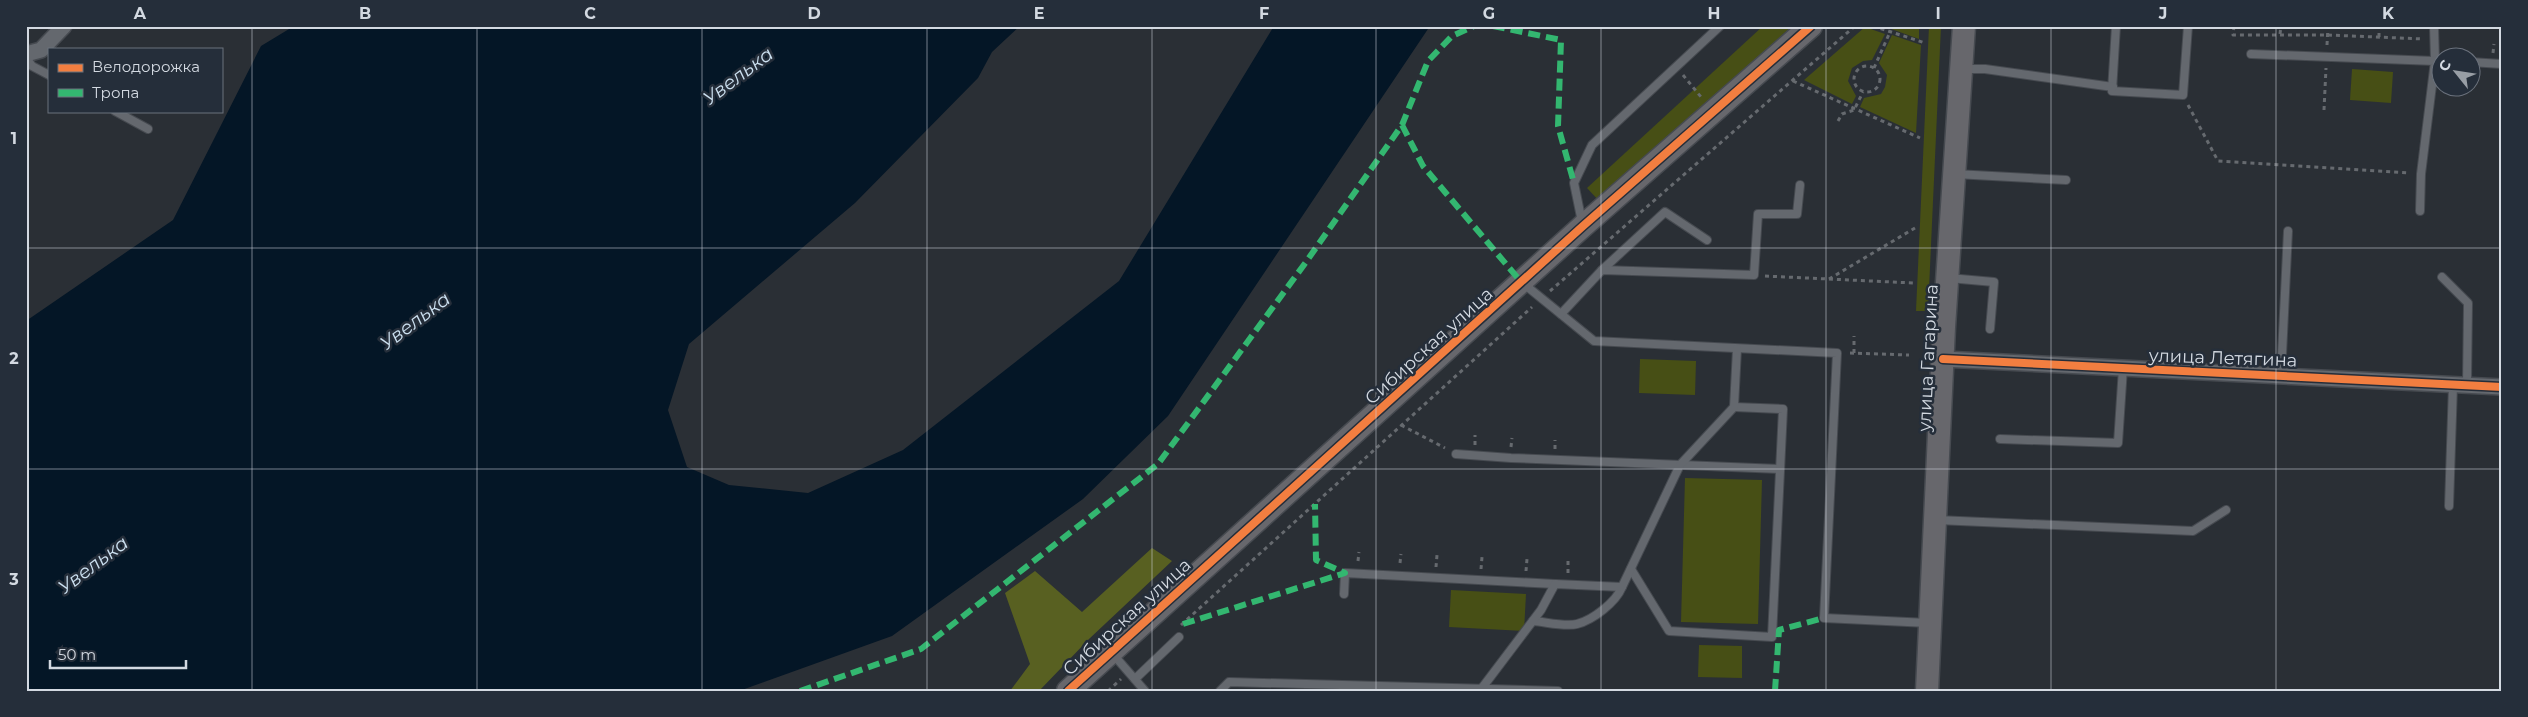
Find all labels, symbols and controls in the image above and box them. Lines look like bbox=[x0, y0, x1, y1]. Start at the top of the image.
text: A bbox=[133, 4, 147, 23]
text: B bbox=[359, 4, 371, 23]
text: C bbox=[584, 4, 596, 23]
text: D bbox=[807, 4, 821, 23]
text: E bbox=[1034, 4, 1044, 23]
text: F bbox=[1259, 4, 1269, 23]
text: G bbox=[1483, 4, 1495, 23]
text: H bbox=[1708, 4, 1720, 23]
text: I bbox=[1935, 4, 1941, 23]
text: J bbox=[2158, 4, 2167, 23]
text: K bbox=[2382, 4, 2395, 23]
water label: Увелька bbox=[698, 42, 778, 110]
legend bbox=[48, 48, 222, 112]
north arrow bbox=[2430, 48, 2480, 98]
text: Велодорожка bbox=[92, 57, 200, 76]
text: С bbox=[2434, 57, 2455, 74]
text: Тропа bbox=[92, 83, 139, 102]
text: 1 bbox=[11, 129, 17, 148]
street label: Сибирская улица bbox=[1360, 283, 1498, 409]
street label: улица Гагарина bbox=[1913, 284, 1943, 433]
water label: Увелька bbox=[375, 287, 455, 355]
street label: улица Летягина bbox=[2147, 344, 2298, 372]
text: 2 bbox=[9, 349, 19, 368]
water label: Увелька bbox=[53, 531, 133, 599]
street label: Сибирская улица bbox=[1058, 554, 1196, 680]
text: 3 bbox=[8, 570, 19, 589]
scale bar bbox=[50, 637, 186, 669]
text: 50 m bbox=[58, 645, 96, 664]

